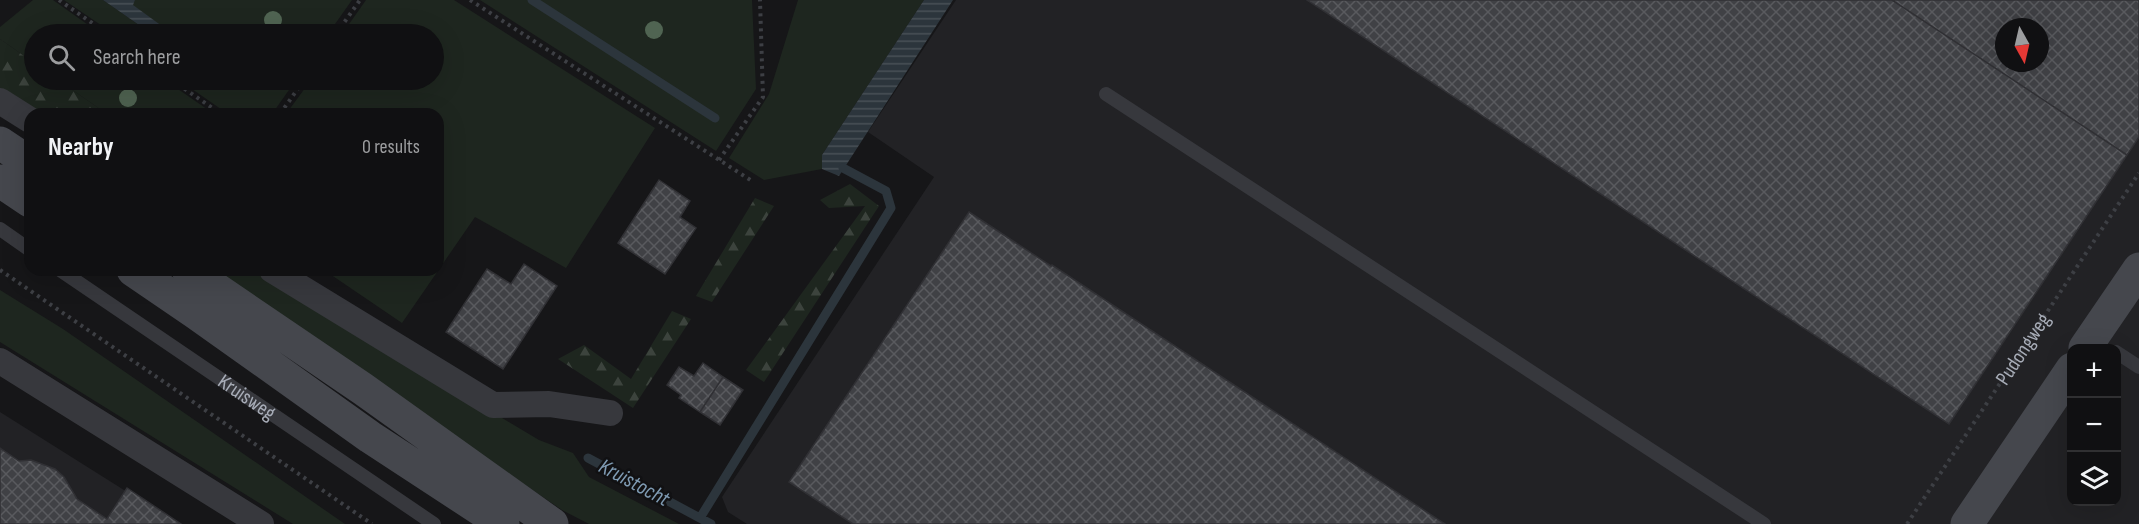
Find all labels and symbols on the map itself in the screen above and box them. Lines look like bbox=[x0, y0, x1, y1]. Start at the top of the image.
north arrow bbox=[1995, 18, 2049, 72]
street label: Pudongweg bbox=[1990, 308, 2056, 389]
street label: Kruisweg bbox=[213, 369, 281, 425]
water label: Kruistocht bbox=[594, 453, 675, 514]

